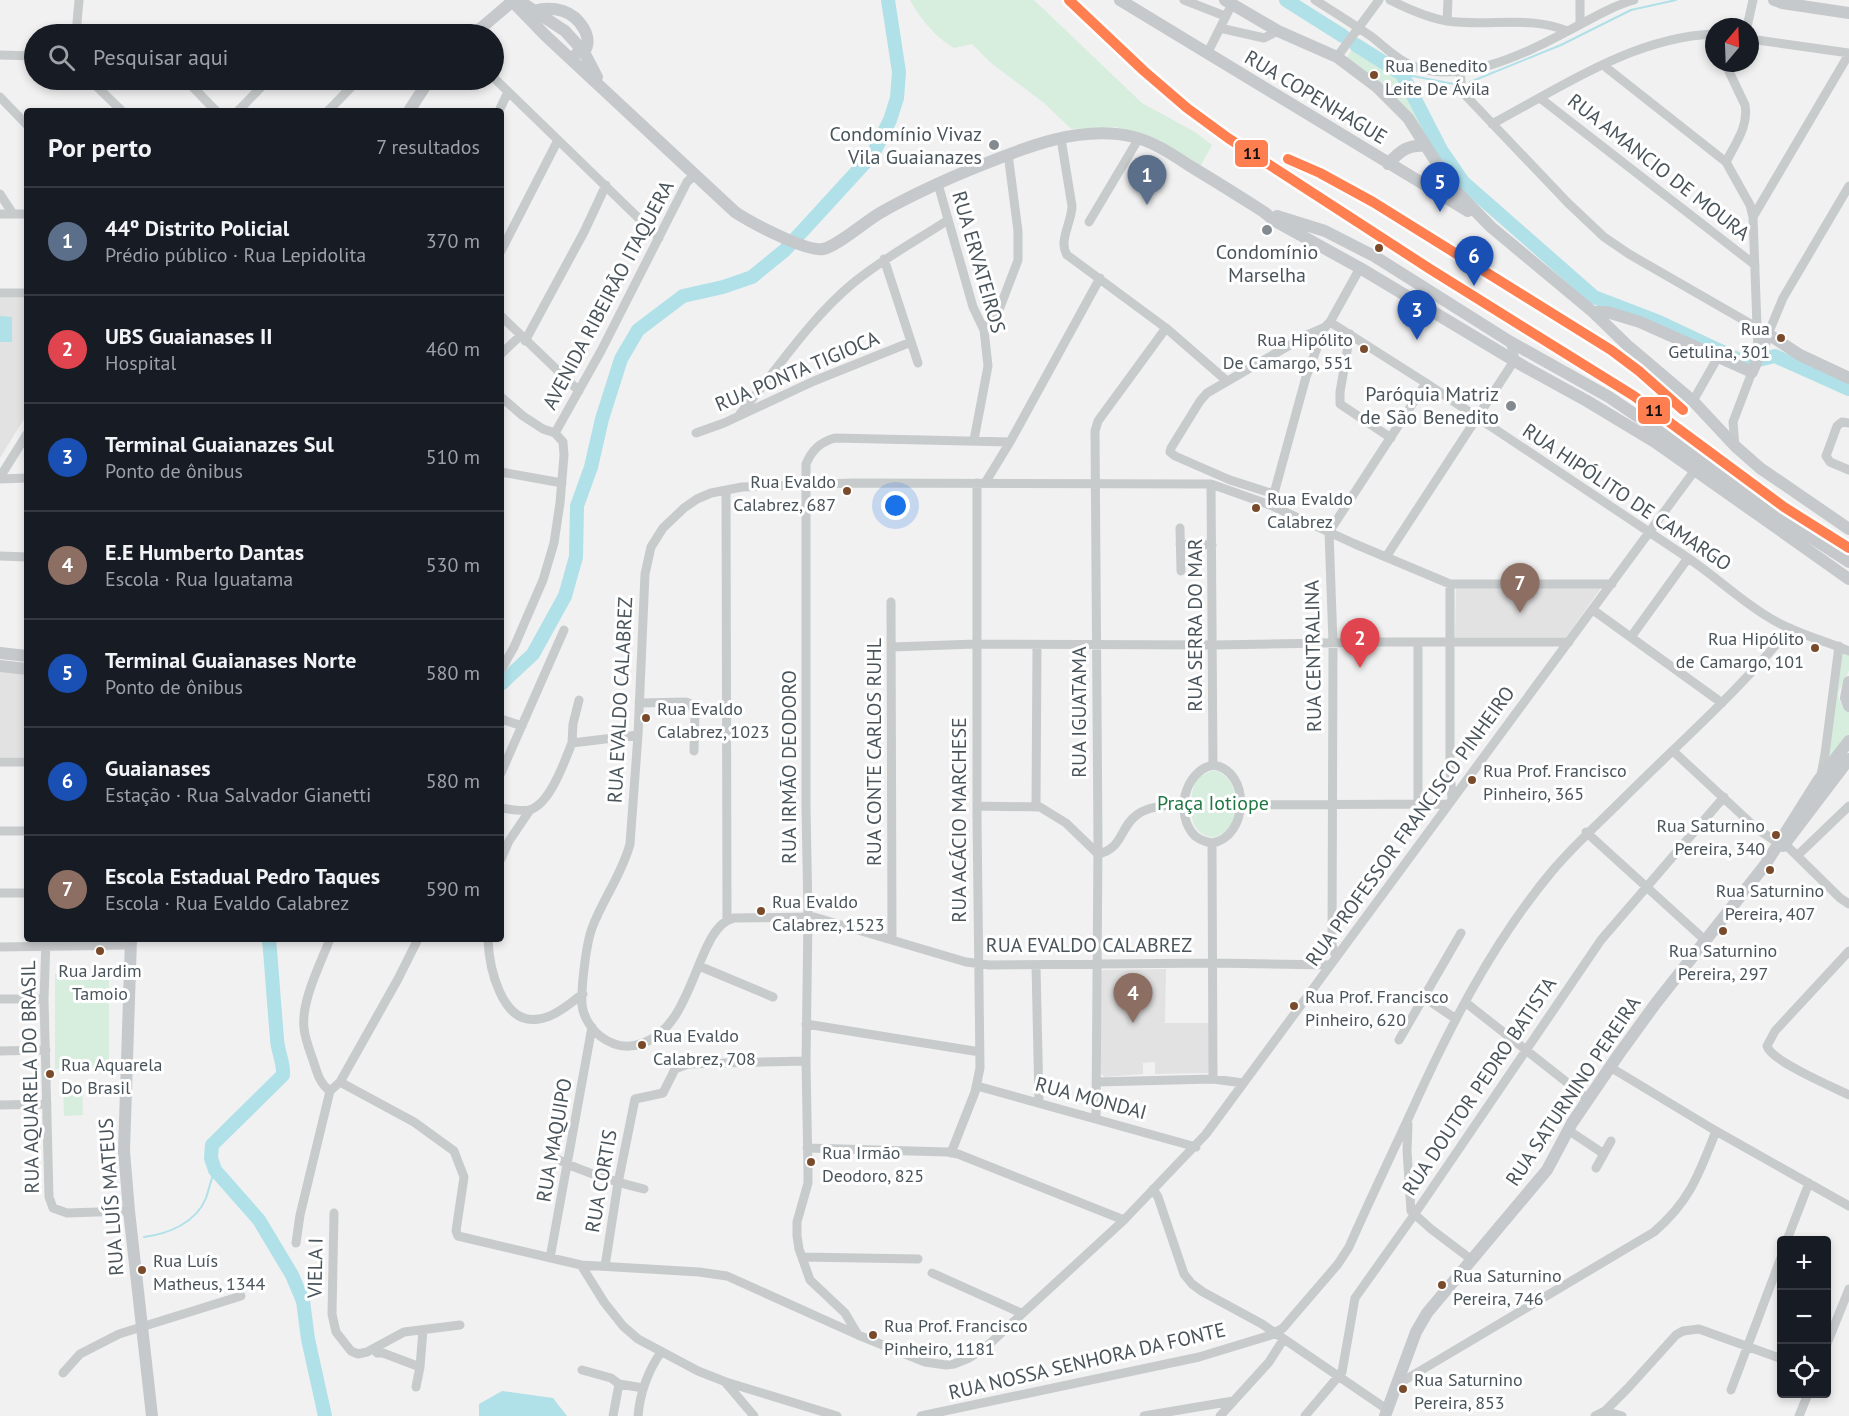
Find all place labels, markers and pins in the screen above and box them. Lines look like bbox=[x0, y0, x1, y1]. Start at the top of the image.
place label: Rua Benedito Leite De Ávila bbox=[1385, 54, 1490, 100]
marker: Rua Benedito Leite De Ávila bbox=[1368, 69, 1380, 81]
place label: Condomínio Vivaz Vila Guaianazes bbox=[830, 121, 982, 170]
marker: Condomínio Vivaz Vila Guaianazes bbox=[987, 138, 1001, 152]
pin: 1 bbox=[1128, 156, 1166, 205]
pin: 5 bbox=[1420, 162, 1460, 212]
marker: Condomínio Marselha bbox=[1260, 223, 1274, 237]
pin: 6 bbox=[1454, 236, 1494, 286]
place label: Condomínio Marselha bbox=[1216, 239, 1318, 288]
unlabelled marker bbox=[1373, 242, 1385, 254]
pin: 3 bbox=[1398, 290, 1436, 340]
place label: Rua Getulina, 301 bbox=[1668, 317, 1770, 363]
place label: Rua Hipólito De Camargo, 551 bbox=[1223, 328, 1353, 374]
marker: Rua Getulina, 301 bbox=[1775, 332, 1787, 344]
marker: Rua Hipólito De Camargo, 551 bbox=[1358, 343, 1370, 355]
place label: Paróquia Matriz de São Benedito bbox=[1360, 381, 1499, 430]
marker: Paróquia Matriz de São Benedito bbox=[1504, 399, 1518, 413]
place label: Rua Evaldo Calabrez, 687 bbox=[733, 470, 836, 516]
marker: Rua Evaldo Calabrez, 687 bbox=[841, 485, 853, 497]
place label: Rua Evaldo Calabrez bbox=[1267, 487, 1353, 533]
marker: Rua Evaldo Calabrez bbox=[1250, 502, 1262, 514]
pin: 7 bbox=[1500, 564, 1540, 613]
pin: 2 bbox=[1340, 618, 1380, 668]
place label: Rua Hipólito de Camargo, 101 bbox=[1676, 627, 1804, 673]
marker: Rua Hipólito de Camargo, 101 bbox=[1809, 642, 1821, 654]
place label: Rua Evaldo Calabrez, 1023 bbox=[657, 697, 770, 743]
marker: Rua Evaldo Calabrez, 1023 bbox=[640, 712, 652, 724]
place label: Rua Prof. Francisco Pinheiro, 365 bbox=[1483, 759, 1627, 805]
marker: Rua Prof. Francisco Pinheiro, 365 bbox=[1466, 774, 1478, 786]
place label: Rua Saturnino Pereira, 340 bbox=[1656, 814, 1765, 860]
marker: Rua Saturnino Pereira, 340 bbox=[1770, 829, 1782, 841]
marker: Rua Saturnino Pereira, 407 bbox=[1764, 864, 1776, 876]
place label: Rua Saturnino Pereira, 407 bbox=[1716, 879, 1824, 925]
place label: Rua Evaldo Calabrez, 1523 bbox=[772, 890, 885, 936]
marker: Rua Evaldo Calabrez, 1523 bbox=[755, 905, 767, 917]
marker: Rua Saturnino Pereira, 297 bbox=[1717, 925, 1729, 937]
place label: Rua Saturnino Pereira, 297 bbox=[1669, 939, 1777, 985]
marker: Rua Jardim Tamoio bbox=[94, 945, 106, 957]
place label: Rua Jardim Tamoio bbox=[58, 959, 142, 1005]
pin: 4 bbox=[1114, 974, 1152, 1023]
place label: Rua Prof. Francisco Pinheiro, 620 bbox=[1305, 985, 1449, 1031]
marker: Rua Prof. Francisco Pinheiro, 620 bbox=[1288, 1000, 1300, 1012]
place label: Rua Evaldo Calabrez, 708 bbox=[653, 1024, 756, 1070]
marker: Rua Evaldo Calabrez, 708 bbox=[636, 1039, 648, 1051]
place label: Rua Aquarela Do Brasil bbox=[61, 1053, 162, 1099]
marker: Rua Aquarela Do Brasil bbox=[44, 1068, 56, 1080]
place label: Rua Irmão Deodoro, 825 bbox=[822, 1141, 924, 1187]
marker: Rua Irmão Deodoro, 825 bbox=[805, 1156, 817, 1168]
place label: Rua Luís Matheus, 1344 bbox=[153, 1249, 265, 1295]
marker: Rua Luís Matheus, 1344 bbox=[136, 1264, 148, 1276]
place label: Rua Saturnino Pereira, 746 bbox=[1453, 1264, 1562, 1310]
marker: Rua Saturnino Pereira, 746 bbox=[1436, 1279, 1448, 1291]
place label: Rua Prof. Francisco Pinheiro, 1181 bbox=[884, 1314, 1028, 1360]
marker: Rua Prof. Francisco Pinheiro, 1181 bbox=[867, 1329, 879, 1341]
place label: Rua Saturnino Pereira, 853 bbox=[1414, 1368, 1523, 1414]
marker: Rua Saturnino Pereira, 853 bbox=[1397, 1383, 1409, 1395]

